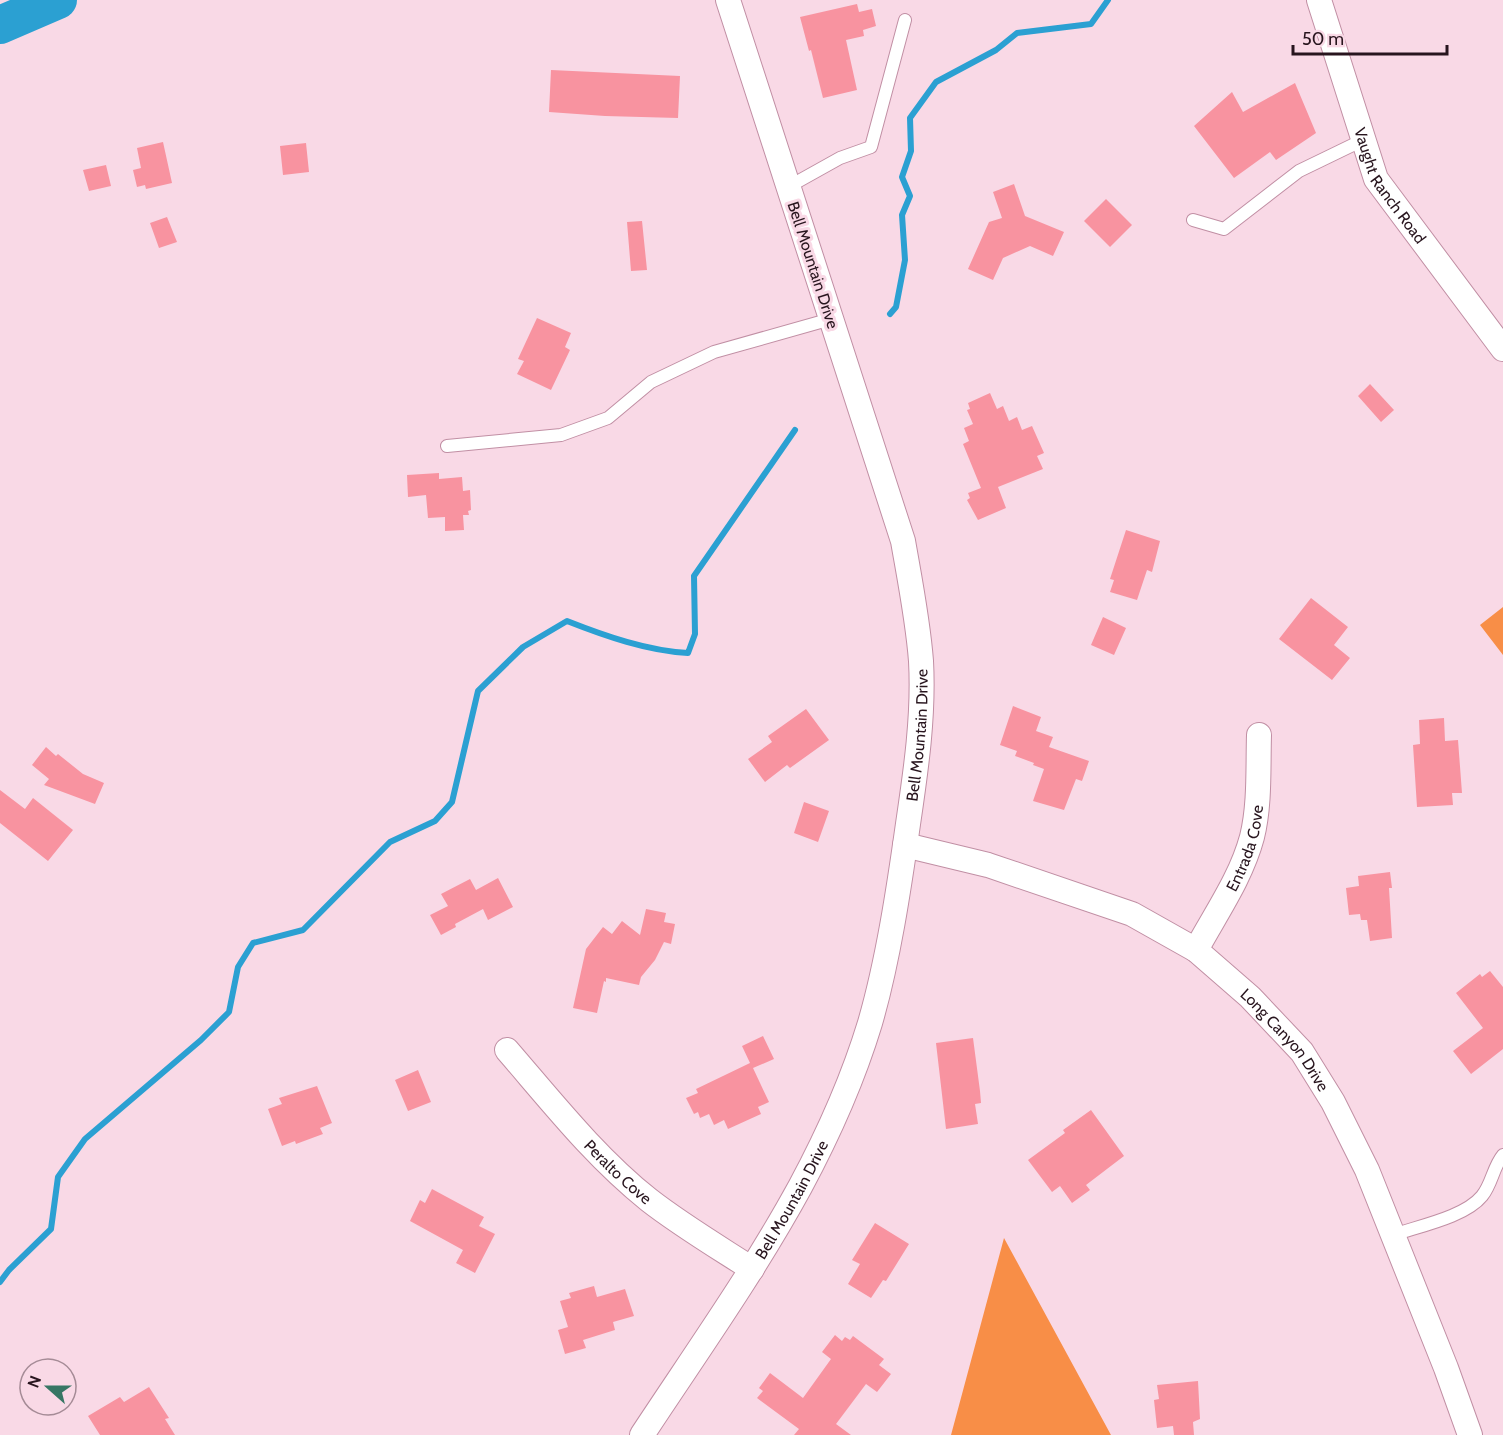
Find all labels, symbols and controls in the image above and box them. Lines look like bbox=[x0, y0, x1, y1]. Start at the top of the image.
scale bar bbox=[1293, 18, 1448, 56]
text: 50 m bbox=[1302, 28, 1344, 50]
street label: Vaught Ranch Road bbox=[1351, 125, 1430, 247]
street label: Bell Mountain Drive bbox=[783, 199, 843, 331]
street label: Bell Mountain Drive bbox=[902, 669, 931, 802]
street label: Entrada Cove bbox=[1222, 804, 1267, 894]
street label: Long Canyon Drive bbox=[1237, 984, 1333, 1095]
street label: Peralto Cove bbox=[580, 1136, 656, 1208]
street label: Bell Mountain Drive bbox=[751, 1137, 832, 1262]
north arrow bbox=[18, 1357, 78, 1417]
text: N bbox=[24, 1373, 45, 1390]

